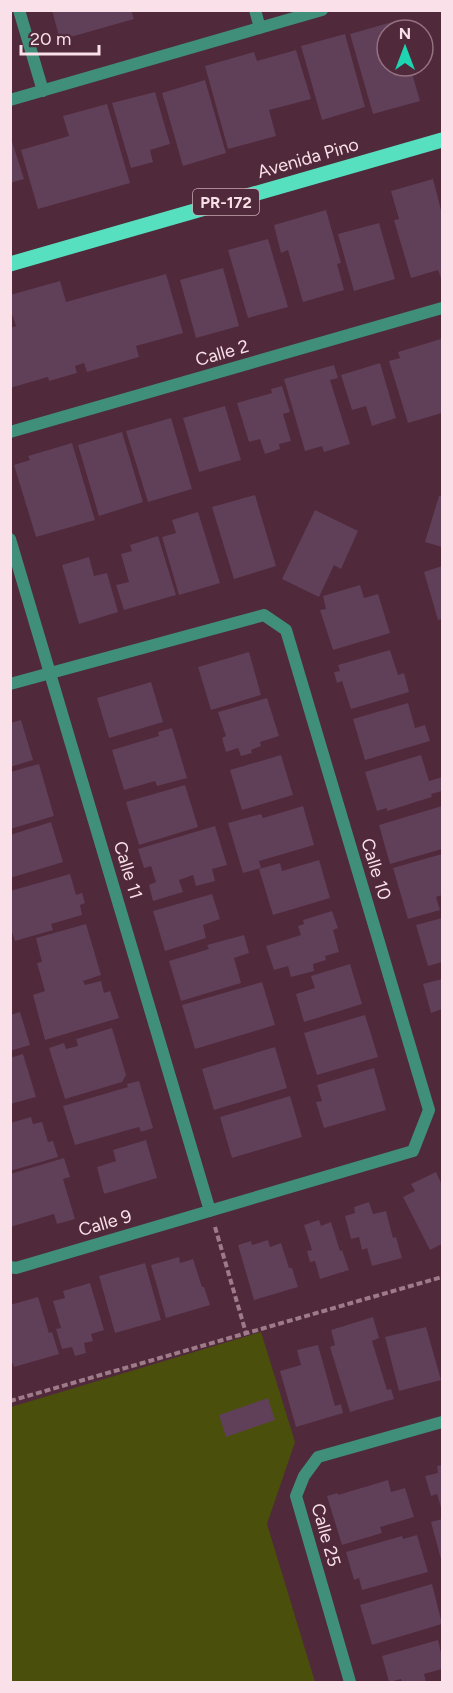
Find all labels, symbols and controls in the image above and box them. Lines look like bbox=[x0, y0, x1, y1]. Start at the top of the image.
scale bar bbox=[21, 18, 99, 56]
north arrow bbox=[375, 18, 435, 78]
text: N bbox=[399, 24, 411, 43]
text: 20 m bbox=[30, 28, 71, 50]
street label: Avenida Pino bbox=[255, 133, 361, 183]
road number: PR-172 bbox=[193, 189, 259, 215]
street label: Calle 2 bbox=[193, 335, 251, 371]
street label: Calle 10 bbox=[356, 836, 396, 902]
street label: Calle 11 bbox=[109, 838, 147, 902]
street label: Calle 9 bbox=[76, 1205, 134, 1241]
street label: Calle 25 bbox=[307, 1501, 345, 1569]

